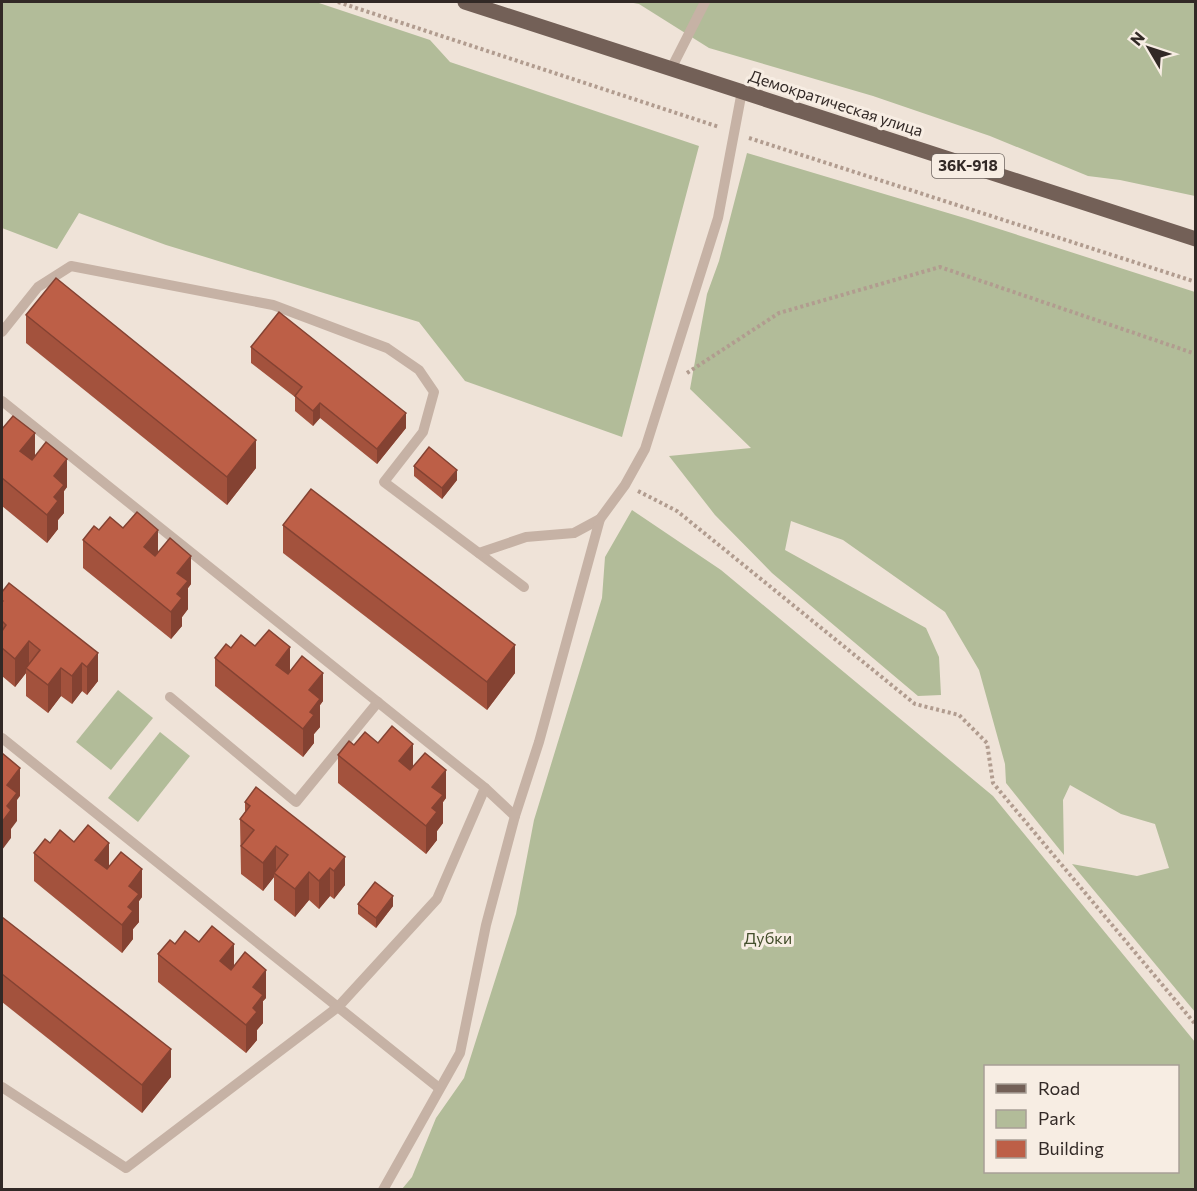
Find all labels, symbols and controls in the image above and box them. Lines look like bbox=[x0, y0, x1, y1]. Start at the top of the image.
north arrow bbox=[1119, 18, 1179, 78]
text: N bbox=[1126, 28, 1148, 49]
street label: Демократическая улица bbox=[747, 65, 926, 140]
road number: 36К-918 bbox=[932, 154, 1004, 178]
park label: Дубки bbox=[744, 928, 792, 947]
legend bbox=[984, 1065, 1179, 1173]
text: Road bbox=[1038, 1077, 1080, 1099]
text: Park bbox=[1038, 1107, 1076, 1129]
text: Building bbox=[1038, 1137, 1104, 1159]

